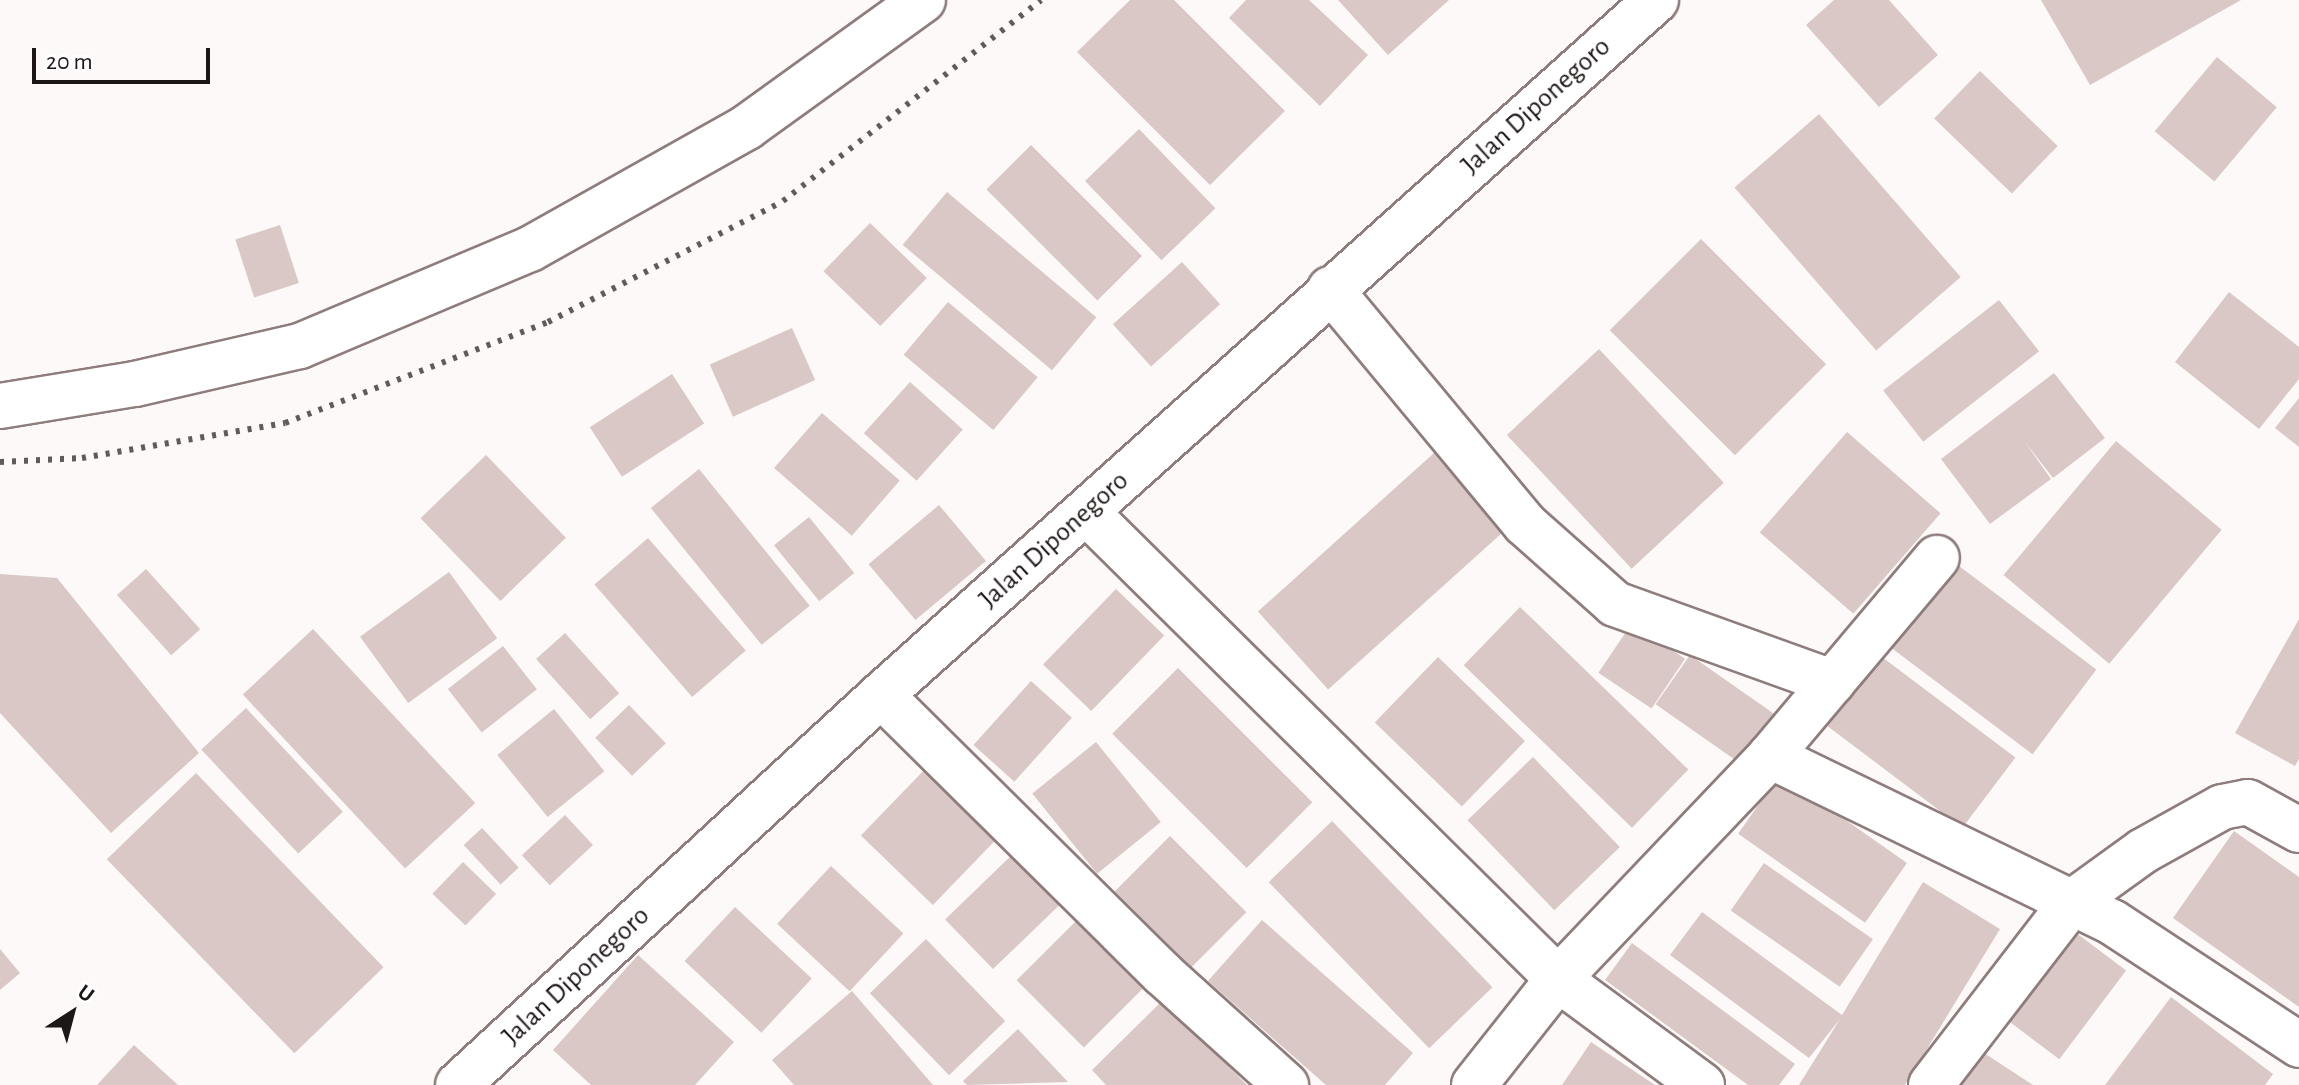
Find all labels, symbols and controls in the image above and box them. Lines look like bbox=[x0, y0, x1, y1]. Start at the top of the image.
street label: Jalan Diponegoro bbox=[1454, 30, 1618, 182]
scale bar bbox=[36, 32, 214, 82]
text: 20 m bbox=[46, 50, 93, 74]
street label: Jalan Diponegoro bbox=[972, 464, 1136, 616]
street label: Jalan Diponegoro bbox=[495, 899, 657, 1053]
north arrow bbox=[32, 973, 112, 1053]
text: U bbox=[74, 981, 98, 1007]

